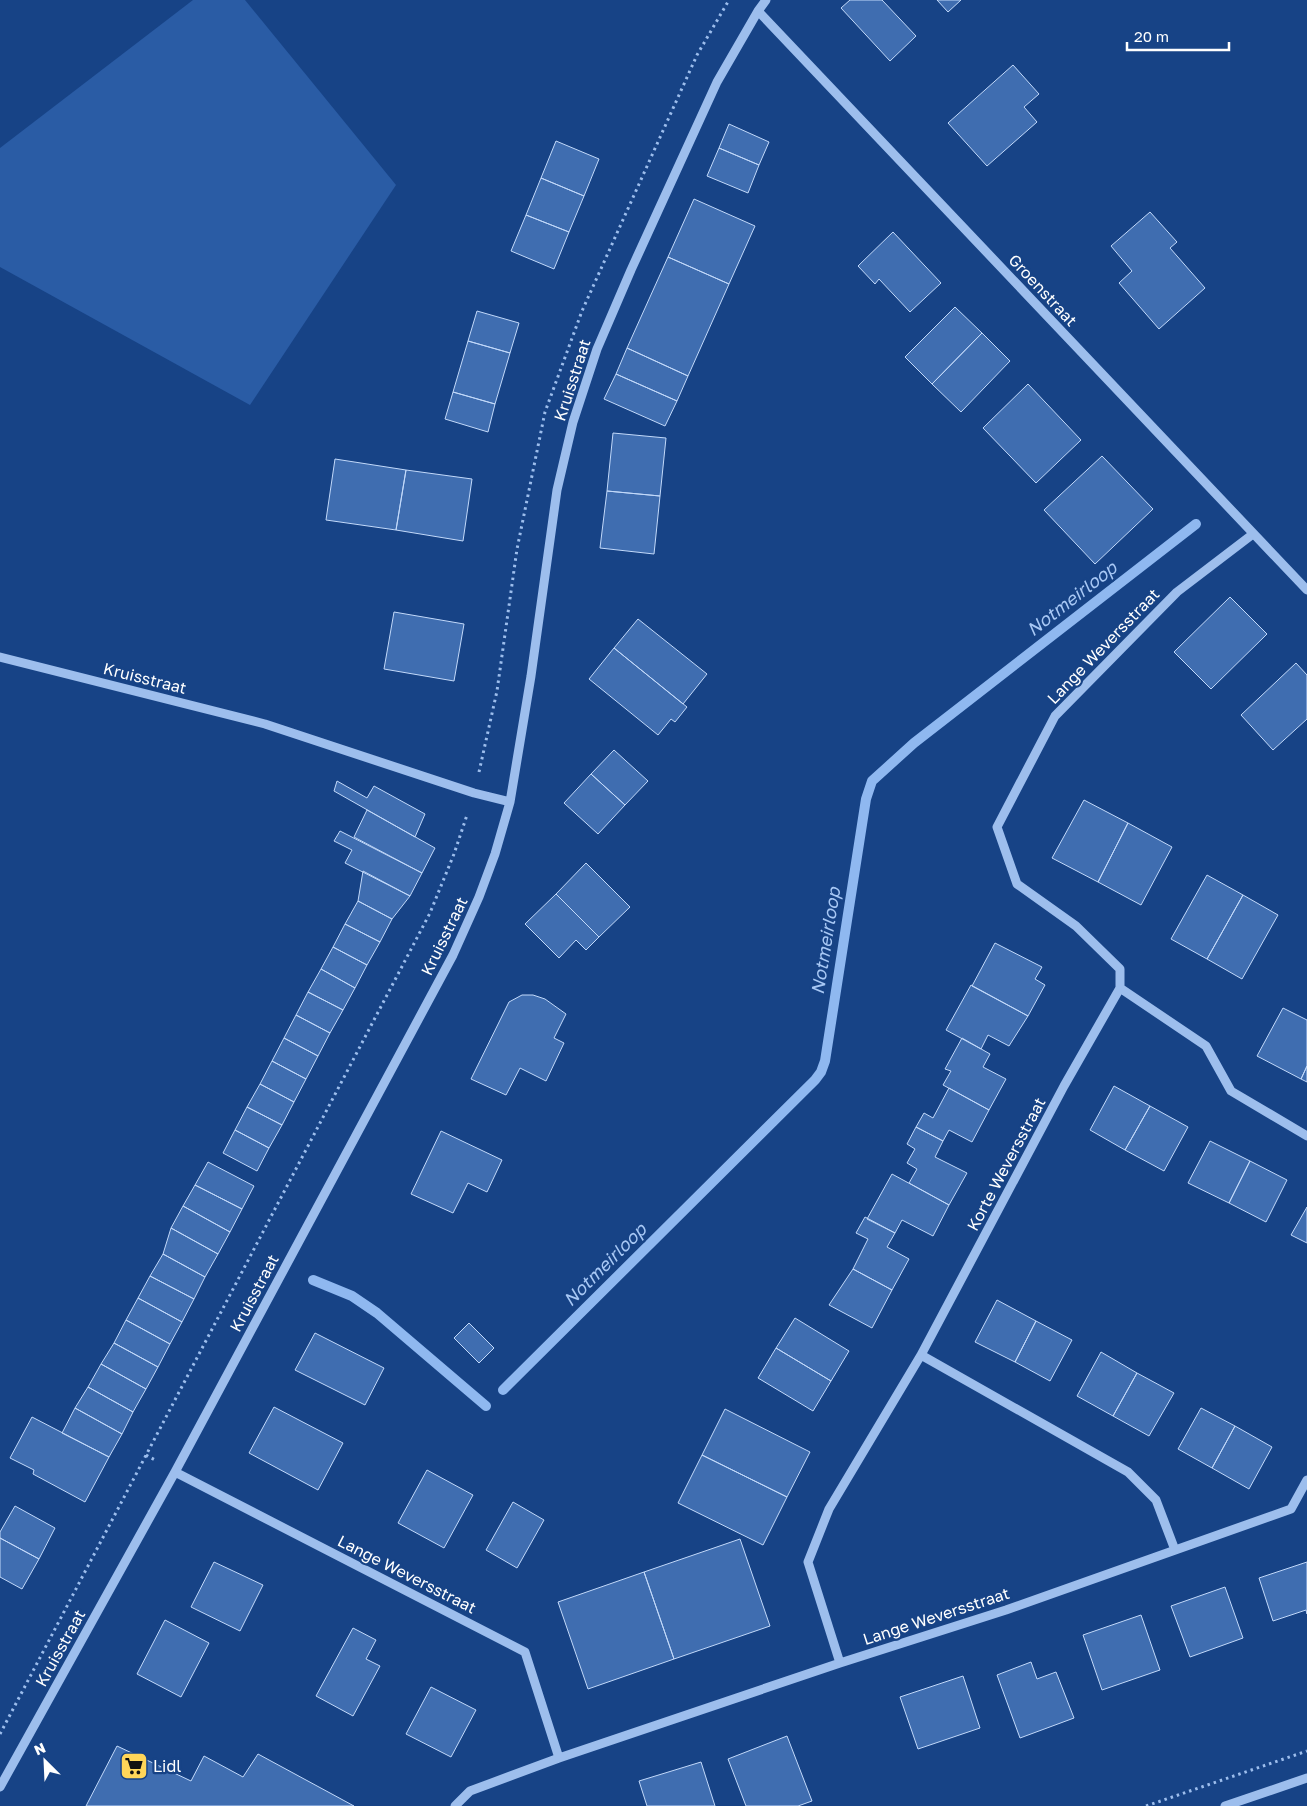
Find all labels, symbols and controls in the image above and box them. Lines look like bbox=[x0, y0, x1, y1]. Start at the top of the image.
scale bar bbox=[1127, 20, 1230, 52]
text: 20 m bbox=[1134, 27, 1169, 45]
street label: Groenstraat bbox=[1005, 250, 1081, 330]
street label: Kruisstraat bbox=[549, 336, 595, 424]
water label: Notmeirloop bbox=[1022, 555, 1122, 640]
street label: Lange Weversstraat bbox=[1043, 584, 1163, 708]
street label: Kruisstraat bbox=[101, 658, 189, 698]
water label: Notmeirloop bbox=[806, 884, 845, 996]
street label: Kruisstraat bbox=[416, 893, 472, 979]
street label: Korte Weversstraat bbox=[962, 1094, 1050, 1234]
water label: Notmeirloop bbox=[558, 1217, 652, 1310]
street label: Kruisstraat bbox=[225, 1251, 283, 1335]
street label: Lange Weversstraat bbox=[334, 1530, 480, 1618]
street label: Lange Weversstraat bbox=[860, 1583, 1012, 1649]
street label: Kruisstraat bbox=[31, 1606, 89, 1690]
north arrow bbox=[20, 1736, 70, 1786]
text: N bbox=[31, 1739, 48, 1759]
supermarket icon: Lidl bbox=[119, 1751, 149, 1781]
place label: Lidl bbox=[153, 1756, 181, 1776]

